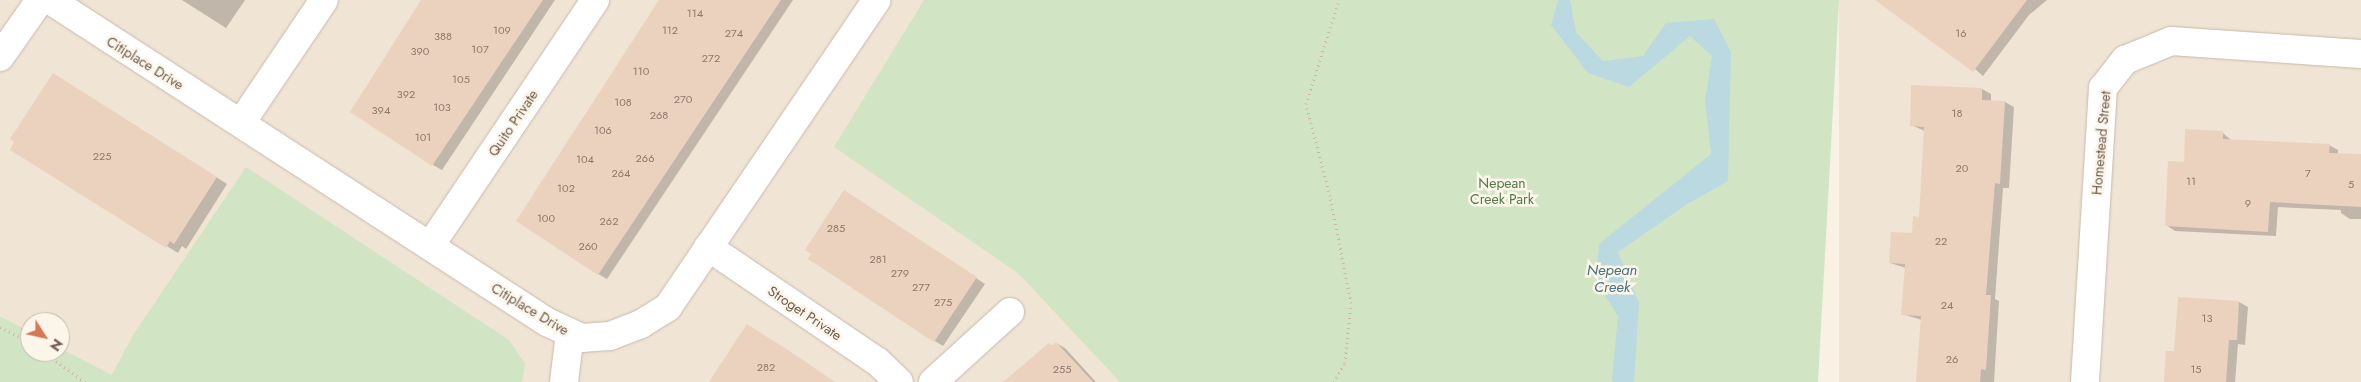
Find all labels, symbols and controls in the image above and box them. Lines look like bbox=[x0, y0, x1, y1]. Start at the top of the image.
house number: 114 bbox=[687, 6, 703, 20]
house number: 109 bbox=[493, 23, 511, 37]
house number: 112 bbox=[662, 23, 678, 37]
house number: 274 bbox=[725, 26, 743, 40]
house number: 16 bbox=[1955, 26, 1967, 40]
house number: 388 bbox=[434, 29, 452, 43]
street label: Citiplace Drive bbox=[103, 33, 187, 93]
house number: 107 bbox=[471, 42, 489, 56]
house number: 390 bbox=[411, 44, 429, 58]
house number: 272 bbox=[702, 51, 720, 65]
house number: 110 bbox=[633, 64, 649, 78]
house number: 105 bbox=[452, 72, 470, 86]
house number: 392 bbox=[397, 87, 415, 101]
street label: Quito Private bbox=[485, 87, 541, 159]
street label: Homestead Street bbox=[2088, 90, 2114, 196]
house number: 270 bbox=[674, 92, 692, 106]
house number: 108 bbox=[614, 95, 632, 109]
house number: 103 bbox=[433, 100, 451, 114]
house number: 394 bbox=[372, 103, 390, 117]
house number: 18 bbox=[1952, 106, 1962, 120]
house number: 268 bbox=[650, 108, 668, 122]
house number: 106 bbox=[594, 123, 612, 137]
house number: 101 bbox=[415, 130, 431, 144]
house number: 225 bbox=[93, 149, 111, 163]
house number: 266 bbox=[636, 151, 654, 165]
house number: 104 bbox=[576, 152, 594, 166]
house number: 20 bbox=[1956, 161, 1968, 175]
house number: 264 bbox=[611, 166, 631, 180]
house number: 7 bbox=[2305, 166, 2311, 180]
house number: 11 bbox=[2186, 174, 2196, 188]
park label: Nepean Creek Park bbox=[1470, 175, 1534, 208]
house number: 5 bbox=[2348, 177, 2354, 191]
house number: 102 bbox=[557, 181, 575, 195]
house number: 9 bbox=[2245, 196, 2251, 210]
house number: 100 bbox=[537, 211, 555, 225]
house number: 262 bbox=[600, 214, 618, 228]
house number: 285 bbox=[827, 221, 845, 235]
house number: 22 bbox=[1935, 234, 1947, 248]
house number: 260 bbox=[578, 239, 598, 253]
house number: 281 bbox=[869, 252, 887, 266]
water label: Nepean Creek bbox=[1587, 261, 1637, 296]
house number: 279 bbox=[891, 266, 909, 280]
street label: Citiplace Drive bbox=[488, 279, 572, 339]
house number: 277 bbox=[912, 280, 930, 294]
street label: Stroget Private bbox=[765, 282, 845, 344]
house number: 275 bbox=[934, 295, 952, 309]
house number: 24 bbox=[1941, 298, 1953, 312]
house number: 13 bbox=[2202, 311, 2212, 325]
north arrow bbox=[20, 312, 70, 362]
text: N bbox=[45, 335, 68, 355]
house number: 26 bbox=[1946, 352, 1958, 366]
house number: 282 bbox=[757, 360, 775, 374]
house number: 255 bbox=[1053, 362, 1071, 376]
house number: 15 bbox=[2190, 362, 2202, 376]

